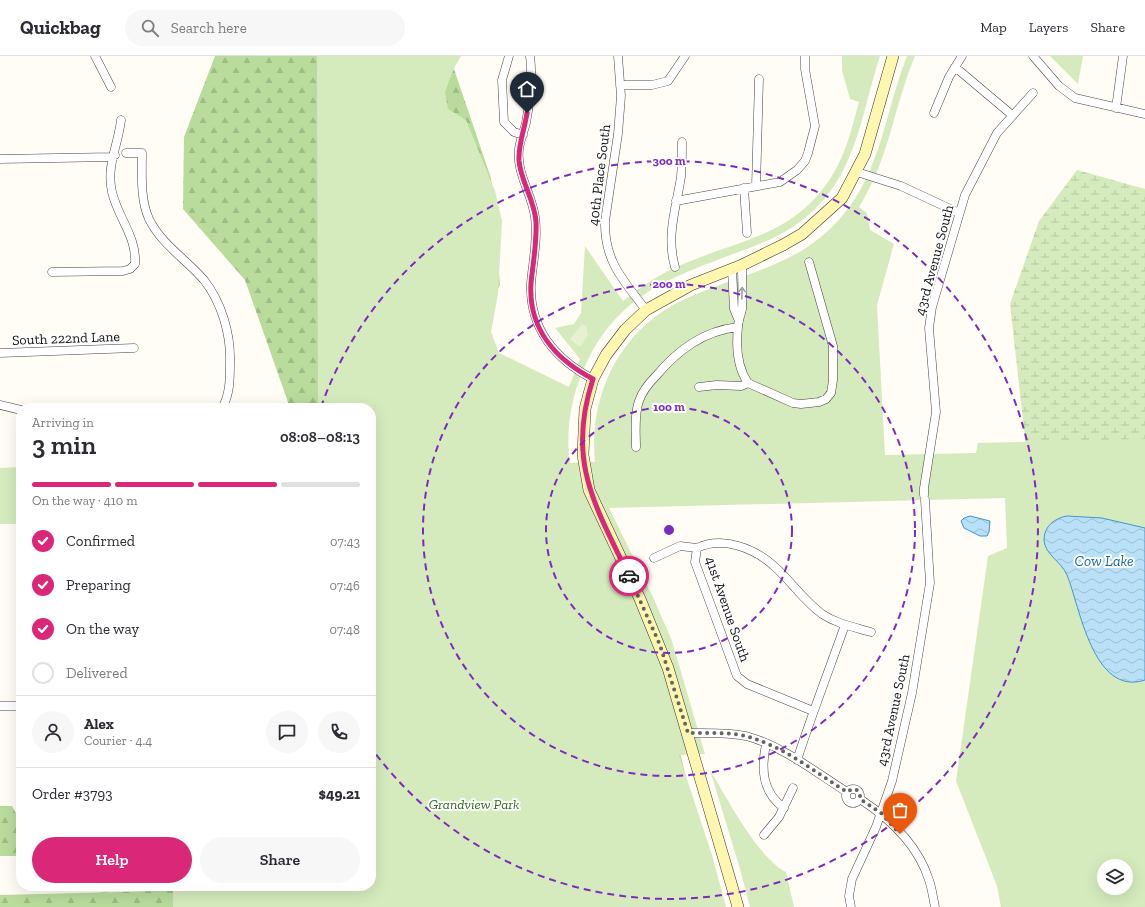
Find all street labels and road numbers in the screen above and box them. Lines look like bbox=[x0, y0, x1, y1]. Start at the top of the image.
street label: 40th Place South bbox=[585, 123, 614, 227]
street label: 43rd Avenue South bbox=[912, 203, 957, 317]
street label: South 222nd Lane bbox=[12, 328, 121, 349]
street label: 41st Avenue South bbox=[702, 554, 754, 664]
street label: 43rd Avenue South bbox=[873, 653, 914, 768]

